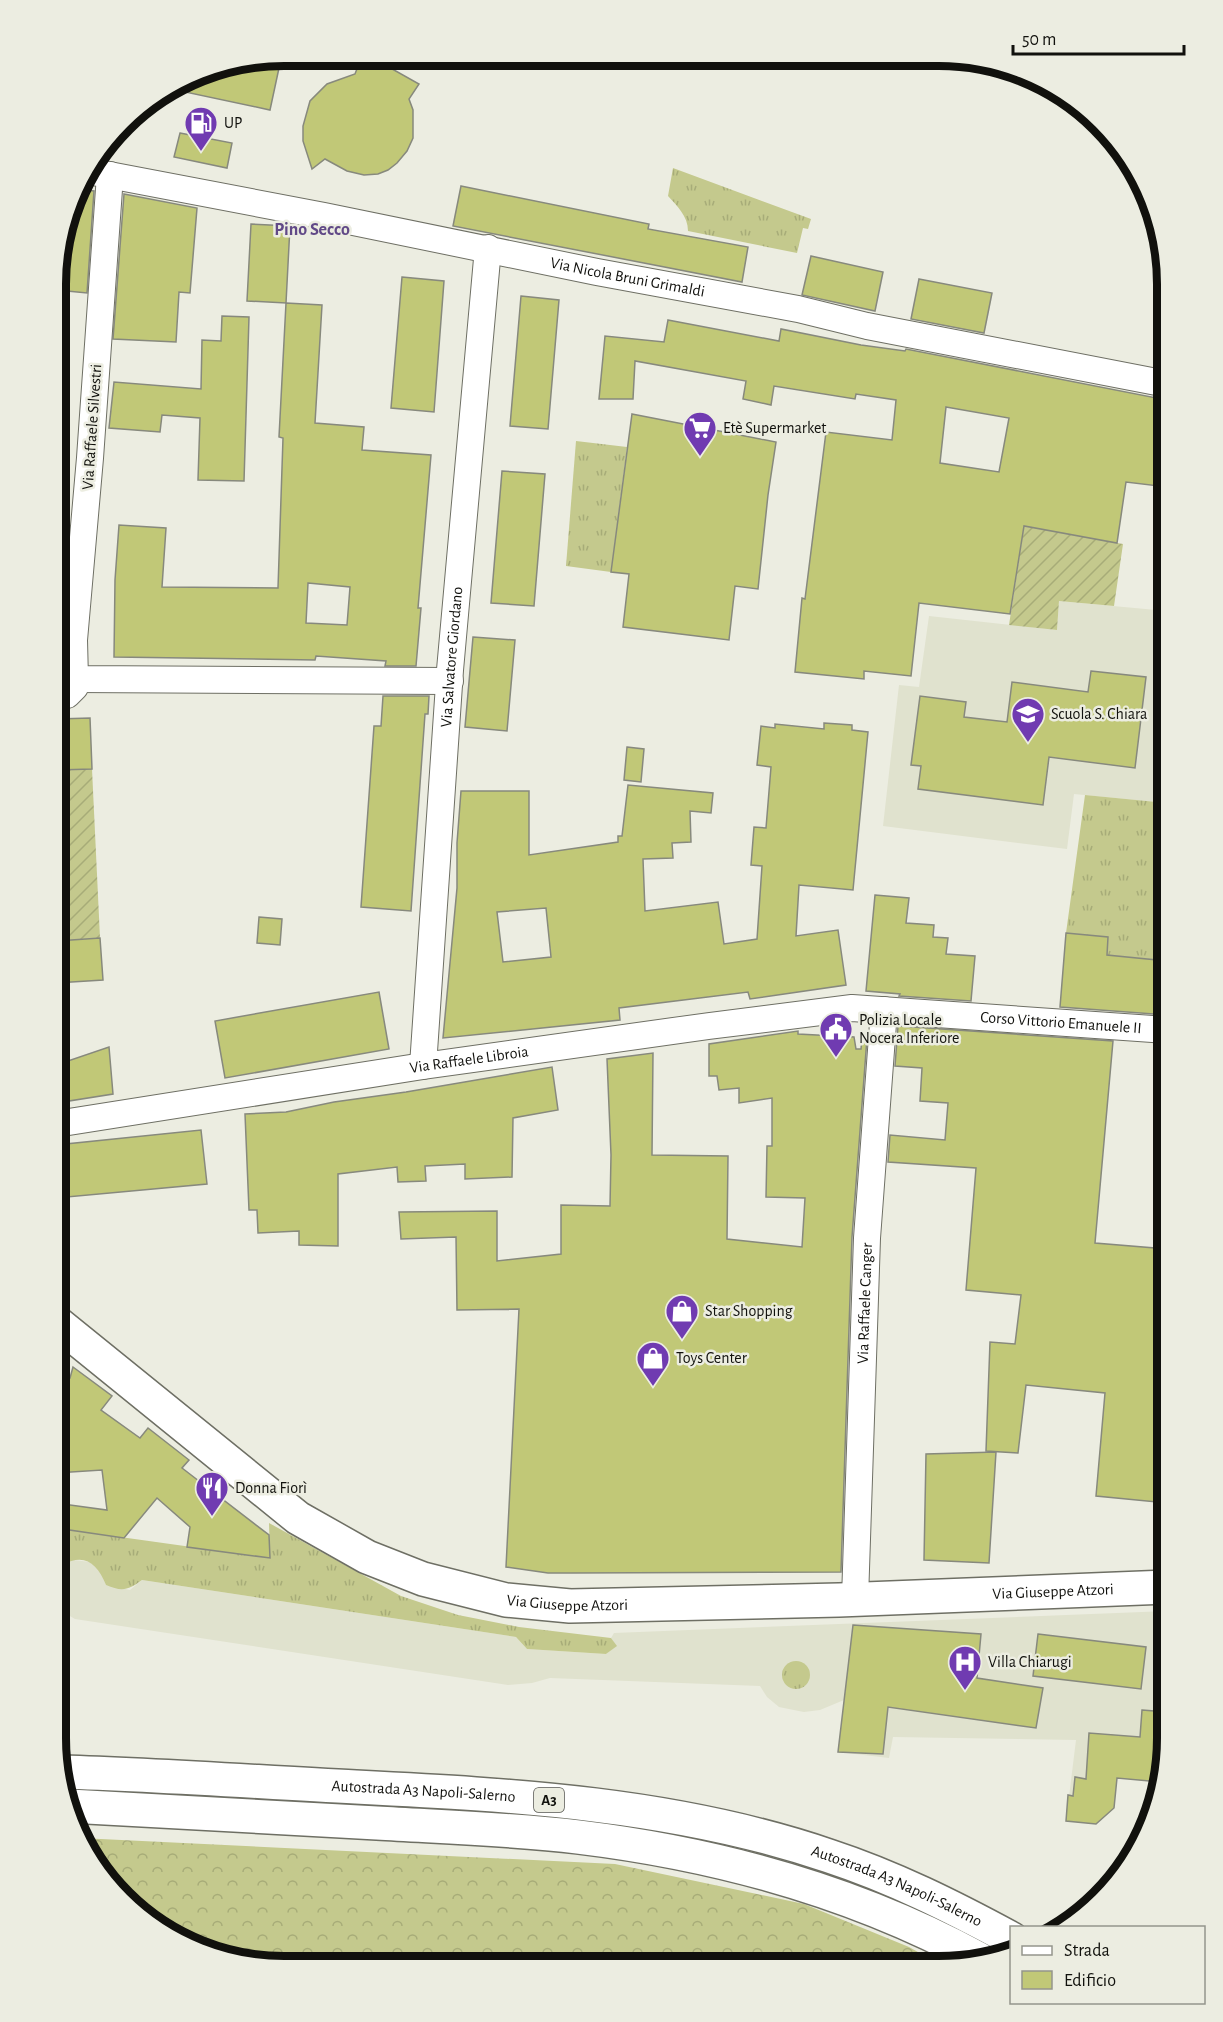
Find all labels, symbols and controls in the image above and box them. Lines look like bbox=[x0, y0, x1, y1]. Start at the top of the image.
scale bar bbox=[1013, 18, 1184, 56]
text: 50 m bbox=[1022, 31, 1056, 49]
fuel station icon: UP bbox=[183, 105, 219, 152]
place label: UP bbox=[224, 115, 242, 131]
district label: Pino Secco bbox=[274, 221, 350, 239]
street label: Via Nicola Bruni Grimaldi bbox=[549, 255, 706, 300]
street label: Via Raffaele Silvestri bbox=[80, 363, 104, 491]
supermarket icon: Etè Supermarket bbox=[682, 410, 718, 457]
place label: Etè Supermarket bbox=[723, 420, 826, 436]
street label: Via Salvatore Giordano bbox=[438, 586, 465, 728]
school or university icon: Scuola S. Chiara bbox=[1010, 696, 1046, 743]
place label: Scuola S. Chiara bbox=[1051, 706, 1147, 722]
street label: Corso Vittorio Emanuele II bbox=[980, 1009, 1142, 1036]
public building icon: Polizia Locale Nocera Inferiore bbox=[818, 1011, 854, 1058]
place label: Polizia Locale Nocera Inferiore bbox=[859, 1012, 959, 1046]
street label: Via Raffaele Libroia bbox=[408, 1043, 530, 1076]
street label: Via Raffaele Canger bbox=[855, 1241, 875, 1364]
shop icon: Star Shopping bbox=[664, 1293, 700, 1340]
place label: Star Shopping bbox=[705, 1303, 793, 1319]
shop icon: Toys Center bbox=[635, 1340, 671, 1387]
place label: Toys Center bbox=[676, 1350, 748, 1367]
restaurant icon: Donna Fiorì bbox=[194, 1470, 230, 1517]
place label: Donna Fiorì bbox=[235, 1480, 307, 1496]
street label: Via Giuseppe Atzori bbox=[992, 1581, 1114, 1602]
street label: Via Giuseppe Atzori bbox=[506, 1592, 628, 1614]
hospital icon: Villa Chiarugi bbox=[947, 1644, 983, 1691]
place label: Villa Chiarugi bbox=[988, 1654, 1072, 1670]
street label: Autostrada A3 Napoli-Salerno bbox=[331, 1778, 516, 1805]
road number: A3 bbox=[534, 1788, 564, 1812]
street label: Autostrada A3 Napoli-Salerno bbox=[809, 1843, 985, 1930]
legend bbox=[1010, 1926, 1205, 2004]
text: Strada bbox=[1064, 1942, 1110, 1960]
text: Edificio bbox=[1064, 1972, 1116, 1990]

